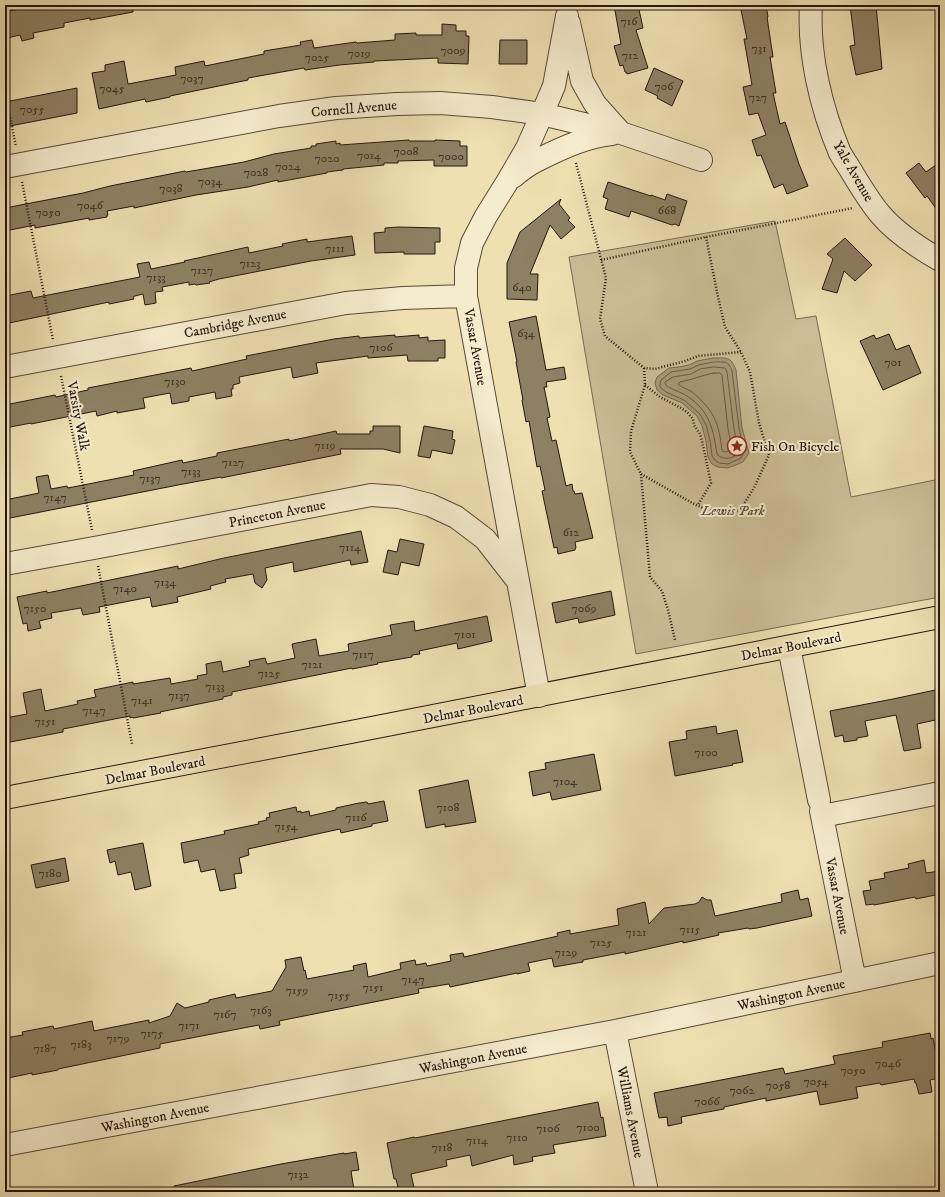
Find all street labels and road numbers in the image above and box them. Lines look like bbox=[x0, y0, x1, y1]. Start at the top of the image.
street label: Cornell Avenue bbox=[310, 96, 398, 122]
street label: Yale Avenue bbox=[829, 138, 878, 205]
street label: Cambridge Avenue bbox=[182, 305, 288, 343]
street label: Vassar Avenue bbox=[459, 306, 491, 387]
street label: Varsity Walk bbox=[62, 379, 94, 453]
street label: Princeton Avenue bbox=[227, 496, 327, 532]
street label: Delmar Boulevard bbox=[740, 628, 843, 666]
street label: Delmar Boulevard bbox=[422, 691, 525, 729]
street label: Delmar Boulevard bbox=[104, 752, 207, 790]
street label: Vassar Avenue bbox=[821, 855, 853, 936]
street label: Washington Avenue bbox=[735, 975, 847, 1015]
street label: Washington Avenue bbox=[417, 1040, 529, 1078]
street label: Williams Avenue bbox=[612, 1064, 648, 1160]
street label: Washington Avenue bbox=[99, 1099, 211, 1137]

